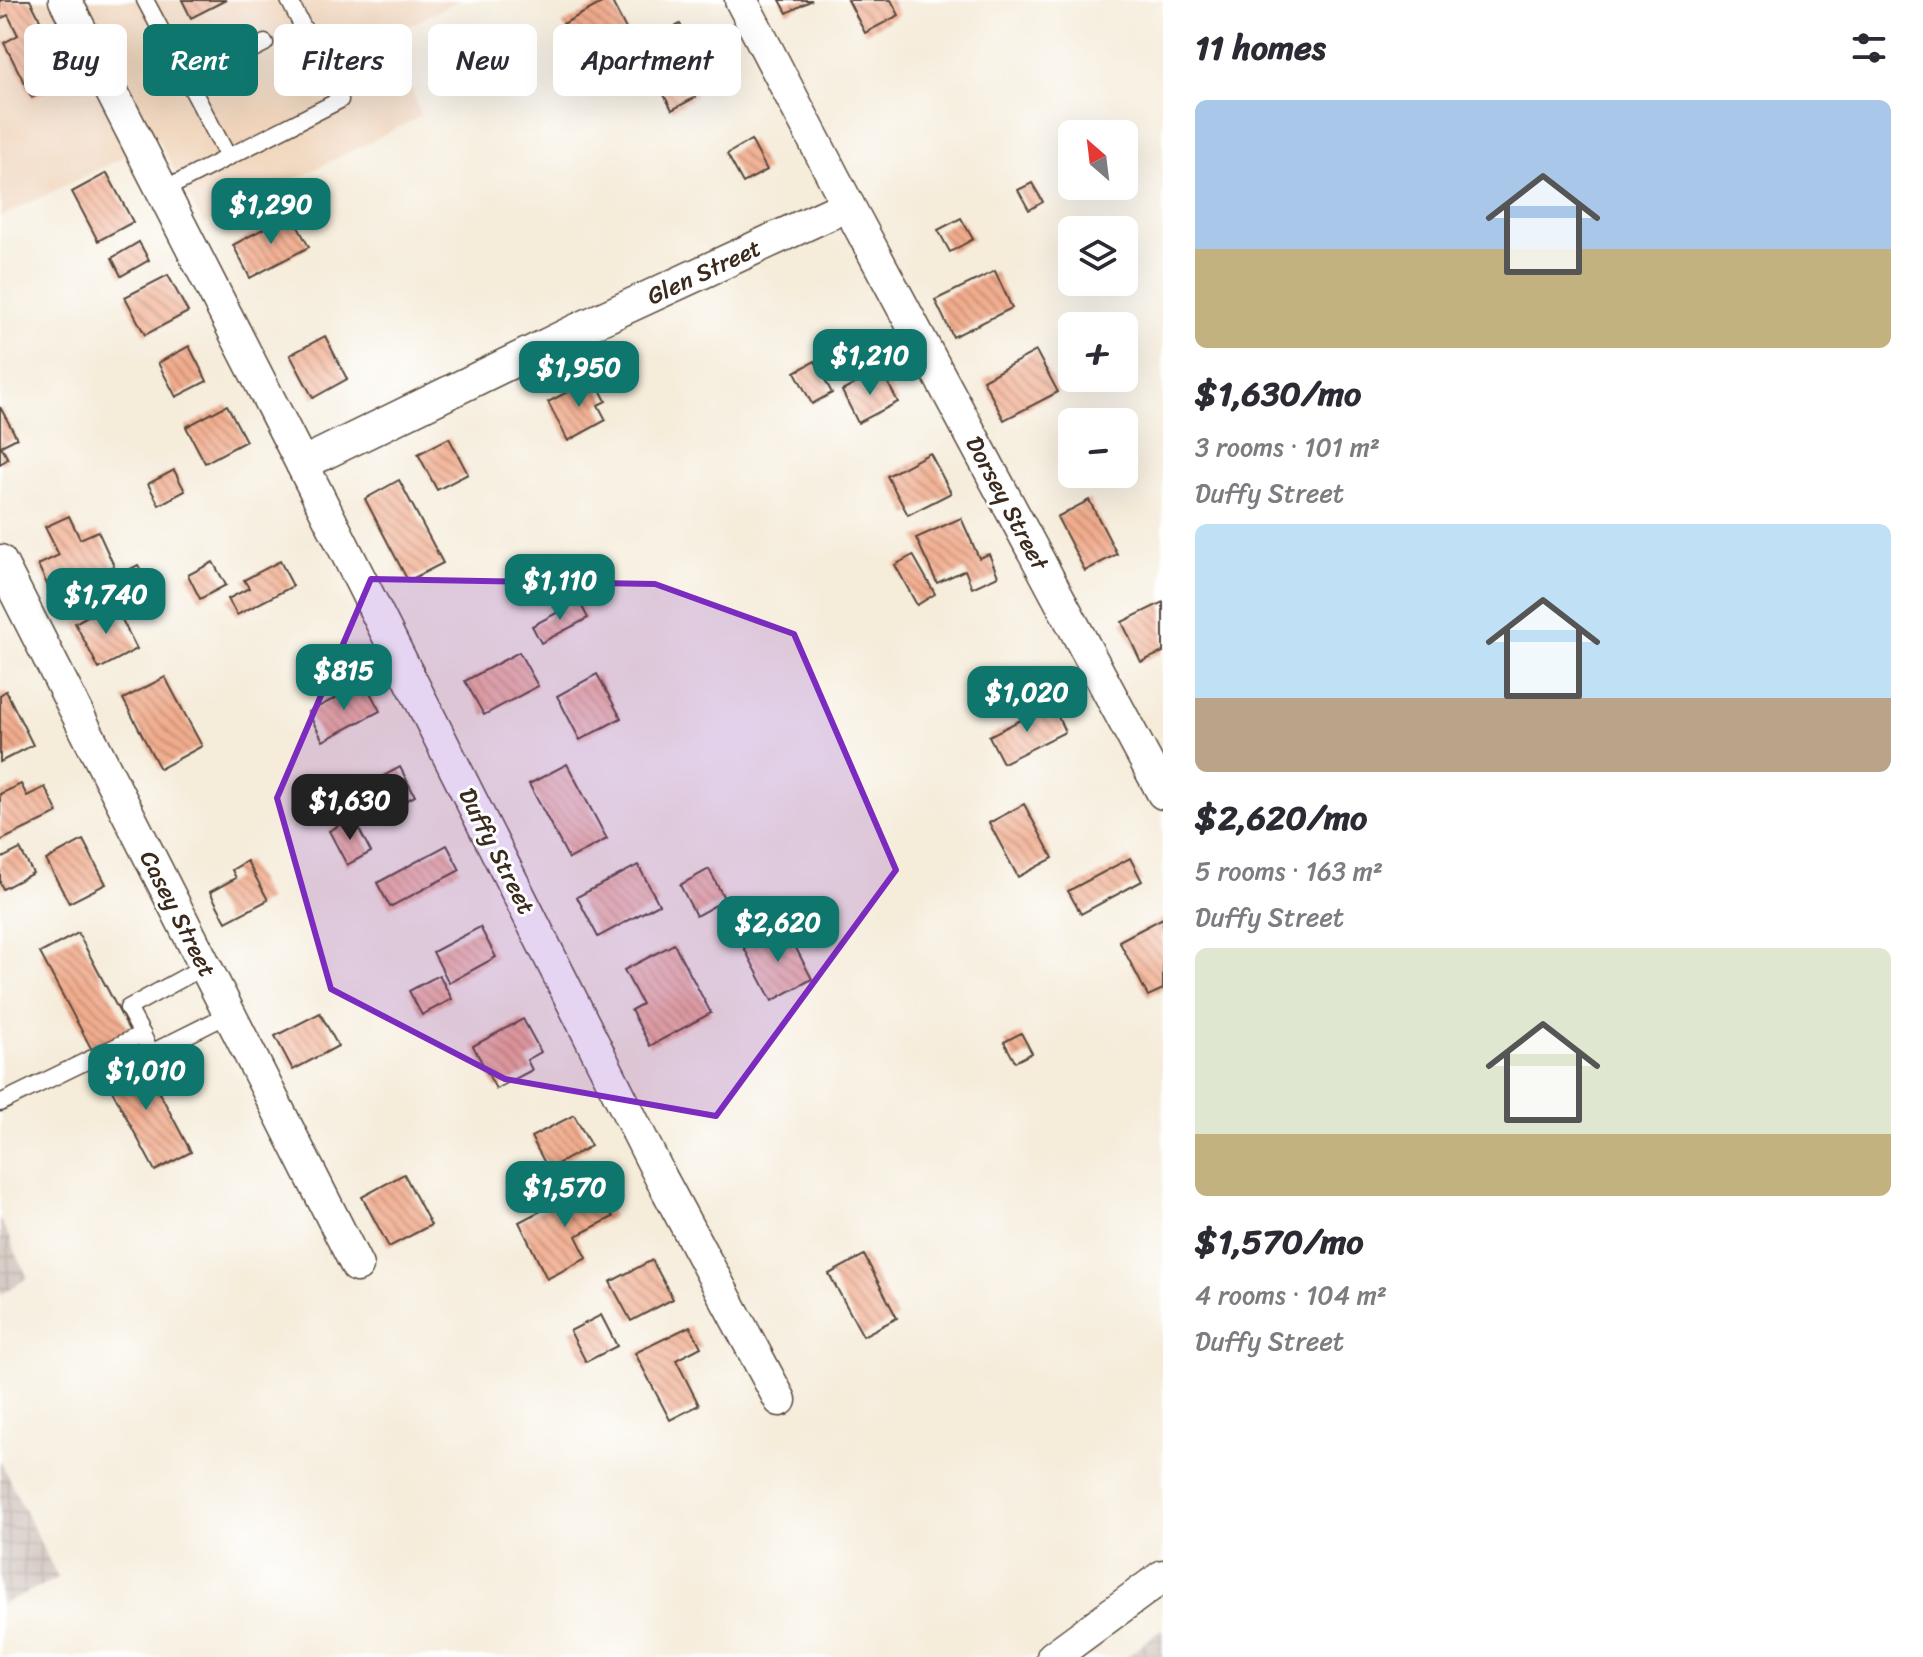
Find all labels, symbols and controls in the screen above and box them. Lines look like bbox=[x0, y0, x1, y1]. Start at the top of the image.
text: 11 homes bbox=[1195, 18, 1326, 78]
chip: Buy bbox=[24, 24, 127, 96]
chip: Rent bbox=[143, 24, 258, 96]
chip: Filters bbox=[274, 24, 412, 96]
chip: New bbox=[428, 24, 537, 96]
chip: Apartment bbox=[553, 24, 741, 96]
icon: filters bbox=[1847, 26, 1891, 70]
north arrow bbox=[1058, 120, 1138, 200]
map controls bbox=[1058, 120, 1138, 488]
icon: home bbox=[1471, 152, 1615, 296]
pin: $1,290 bbox=[206, 178, 336, 246]
text: $1,290 bbox=[229, 181, 313, 227]
button: layers bbox=[1058, 216, 1138, 296]
street label: Glen Street bbox=[640, 227, 768, 317]
button: + bbox=[1058, 312, 1138, 392]
pin: $1,210 bbox=[805, 329, 935, 397]
text: $1,210 bbox=[831, 332, 909, 378]
pin: $1,950 bbox=[514, 341, 644, 409]
text: $1,950 bbox=[537, 344, 621, 390]
text: $1,630/mo bbox=[1195, 364, 1361, 424]
button: − bbox=[1058, 408, 1138, 488]
text: 3 rooms · 101 m² bbox=[1195, 424, 1380, 470]
street label: Dorsey Street bbox=[954, 428, 1061, 579]
text: Duffy Street bbox=[1195, 470, 1344, 516]
pin: $1,110 bbox=[495, 554, 625, 622]
text: $1,110 bbox=[523, 557, 597, 603]
pin: $1,740 bbox=[41, 568, 171, 636]
text: $1,740 bbox=[64, 571, 148, 617]
icon: home bbox=[1471, 576, 1615, 720]
pin: $815 bbox=[297, 644, 391, 712]
text: $815 bbox=[314, 647, 374, 693]
pin: $1,020 bbox=[962, 666, 1092, 734]
text: $1,020 bbox=[985, 669, 1069, 715]
pin: $1,630 bbox=[285, 774, 415, 842]
text: $1,630 bbox=[309, 777, 391, 823]
street label: Duffy Street bbox=[447, 780, 547, 922]
text: $2,620/mo bbox=[1195, 788, 1367, 848]
street label: Casey Street bbox=[128, 843, 228, 985]
text: 5 rooms · 163 m² bbox=[1195, 848, 1383, 894]
text: Duffy Street bbox=[1195, 894, 1344, 940]
pin: $2,620 bbox=[713, 896, 843, 964]
text: $2,620 bbox=[735, 899, 821, 945]
icon: home bbox=[1471, 1000, 1615, 1144]
pin: $1,010 bbox=[81, 1044, 211, 1112]
text: $1,010 bbox=[106, 1047, 186, 1093]
pin: $1,570 bbox=[500, 1161, 630, 1229]
text: $1,570 bbox=[524, 1164, 606, 1210]
text: $1,570/mo bbox=[1195, 1212, 1364, 1272]
text: 4 rooms · 104 m² bbox=[1195, 1272, 1387, 1318]
text: Duffy Street bbox=[1195, 1318, 1344, 1364]

